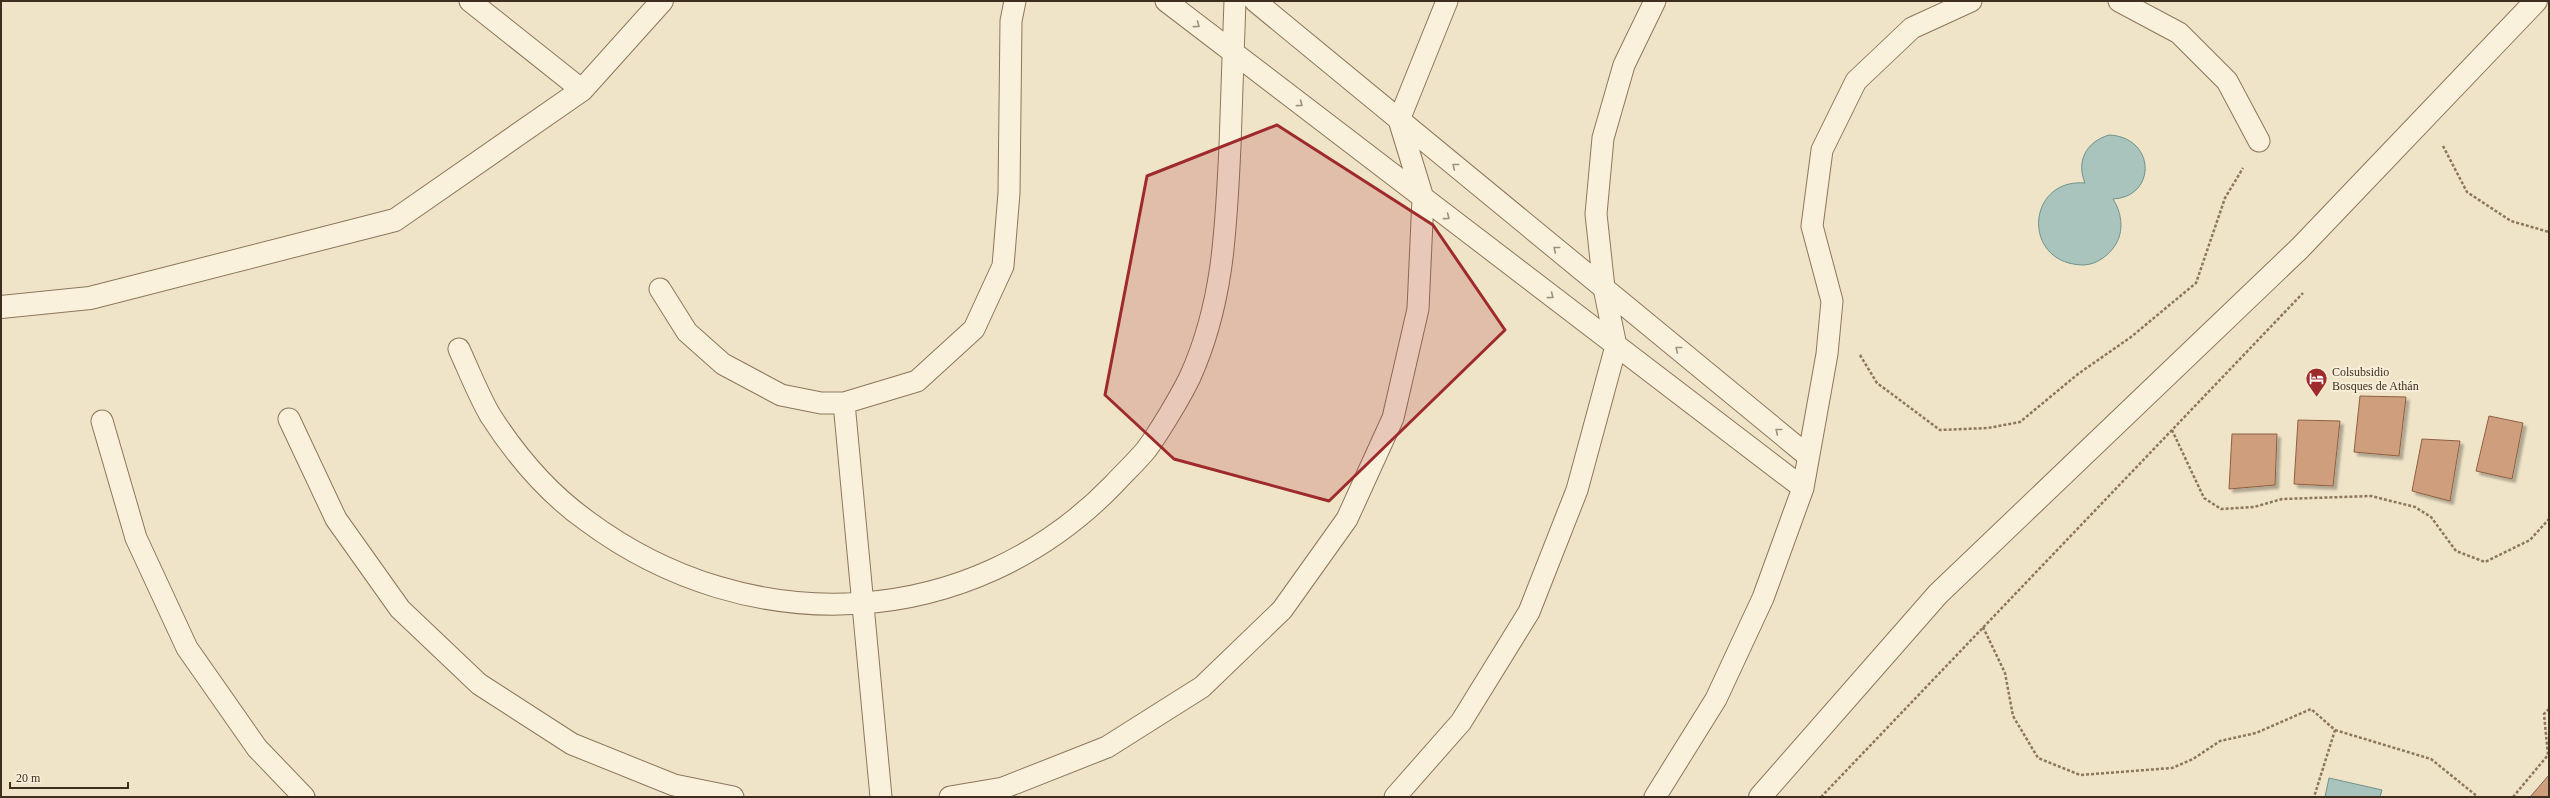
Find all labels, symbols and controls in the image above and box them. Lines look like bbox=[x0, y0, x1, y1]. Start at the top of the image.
one-way arrow bbox=[1192, 20, 1199, 27]
one-way arrow bbox=[1295, 99, 1302, 106]
one-way arrow bbox=[1453, 164, 1460, 171]
one-way arrow bbox=[1443, 212, 1450, 219]
one-way arrow bbox=[1553, 246, 1560, 253]
one-way arrow bbox=[1546, 291, 1553, 298]
one-way arrow bbox=[1675, 346, 1682, 353]
place label: Colsubsidio Bosques de Athán bbox=[2332, 365, 2419, 393]
hotel icon: Colsubsidio Bosques de Athán bbox=[2304, 366, 2330, 399]
one-way arrow bbox=[1775, 429, 1783, 436]
scale bar bbox=[10, 764, 128, 790]
text: 20 m bbox=[16, 771, 41, 785]

